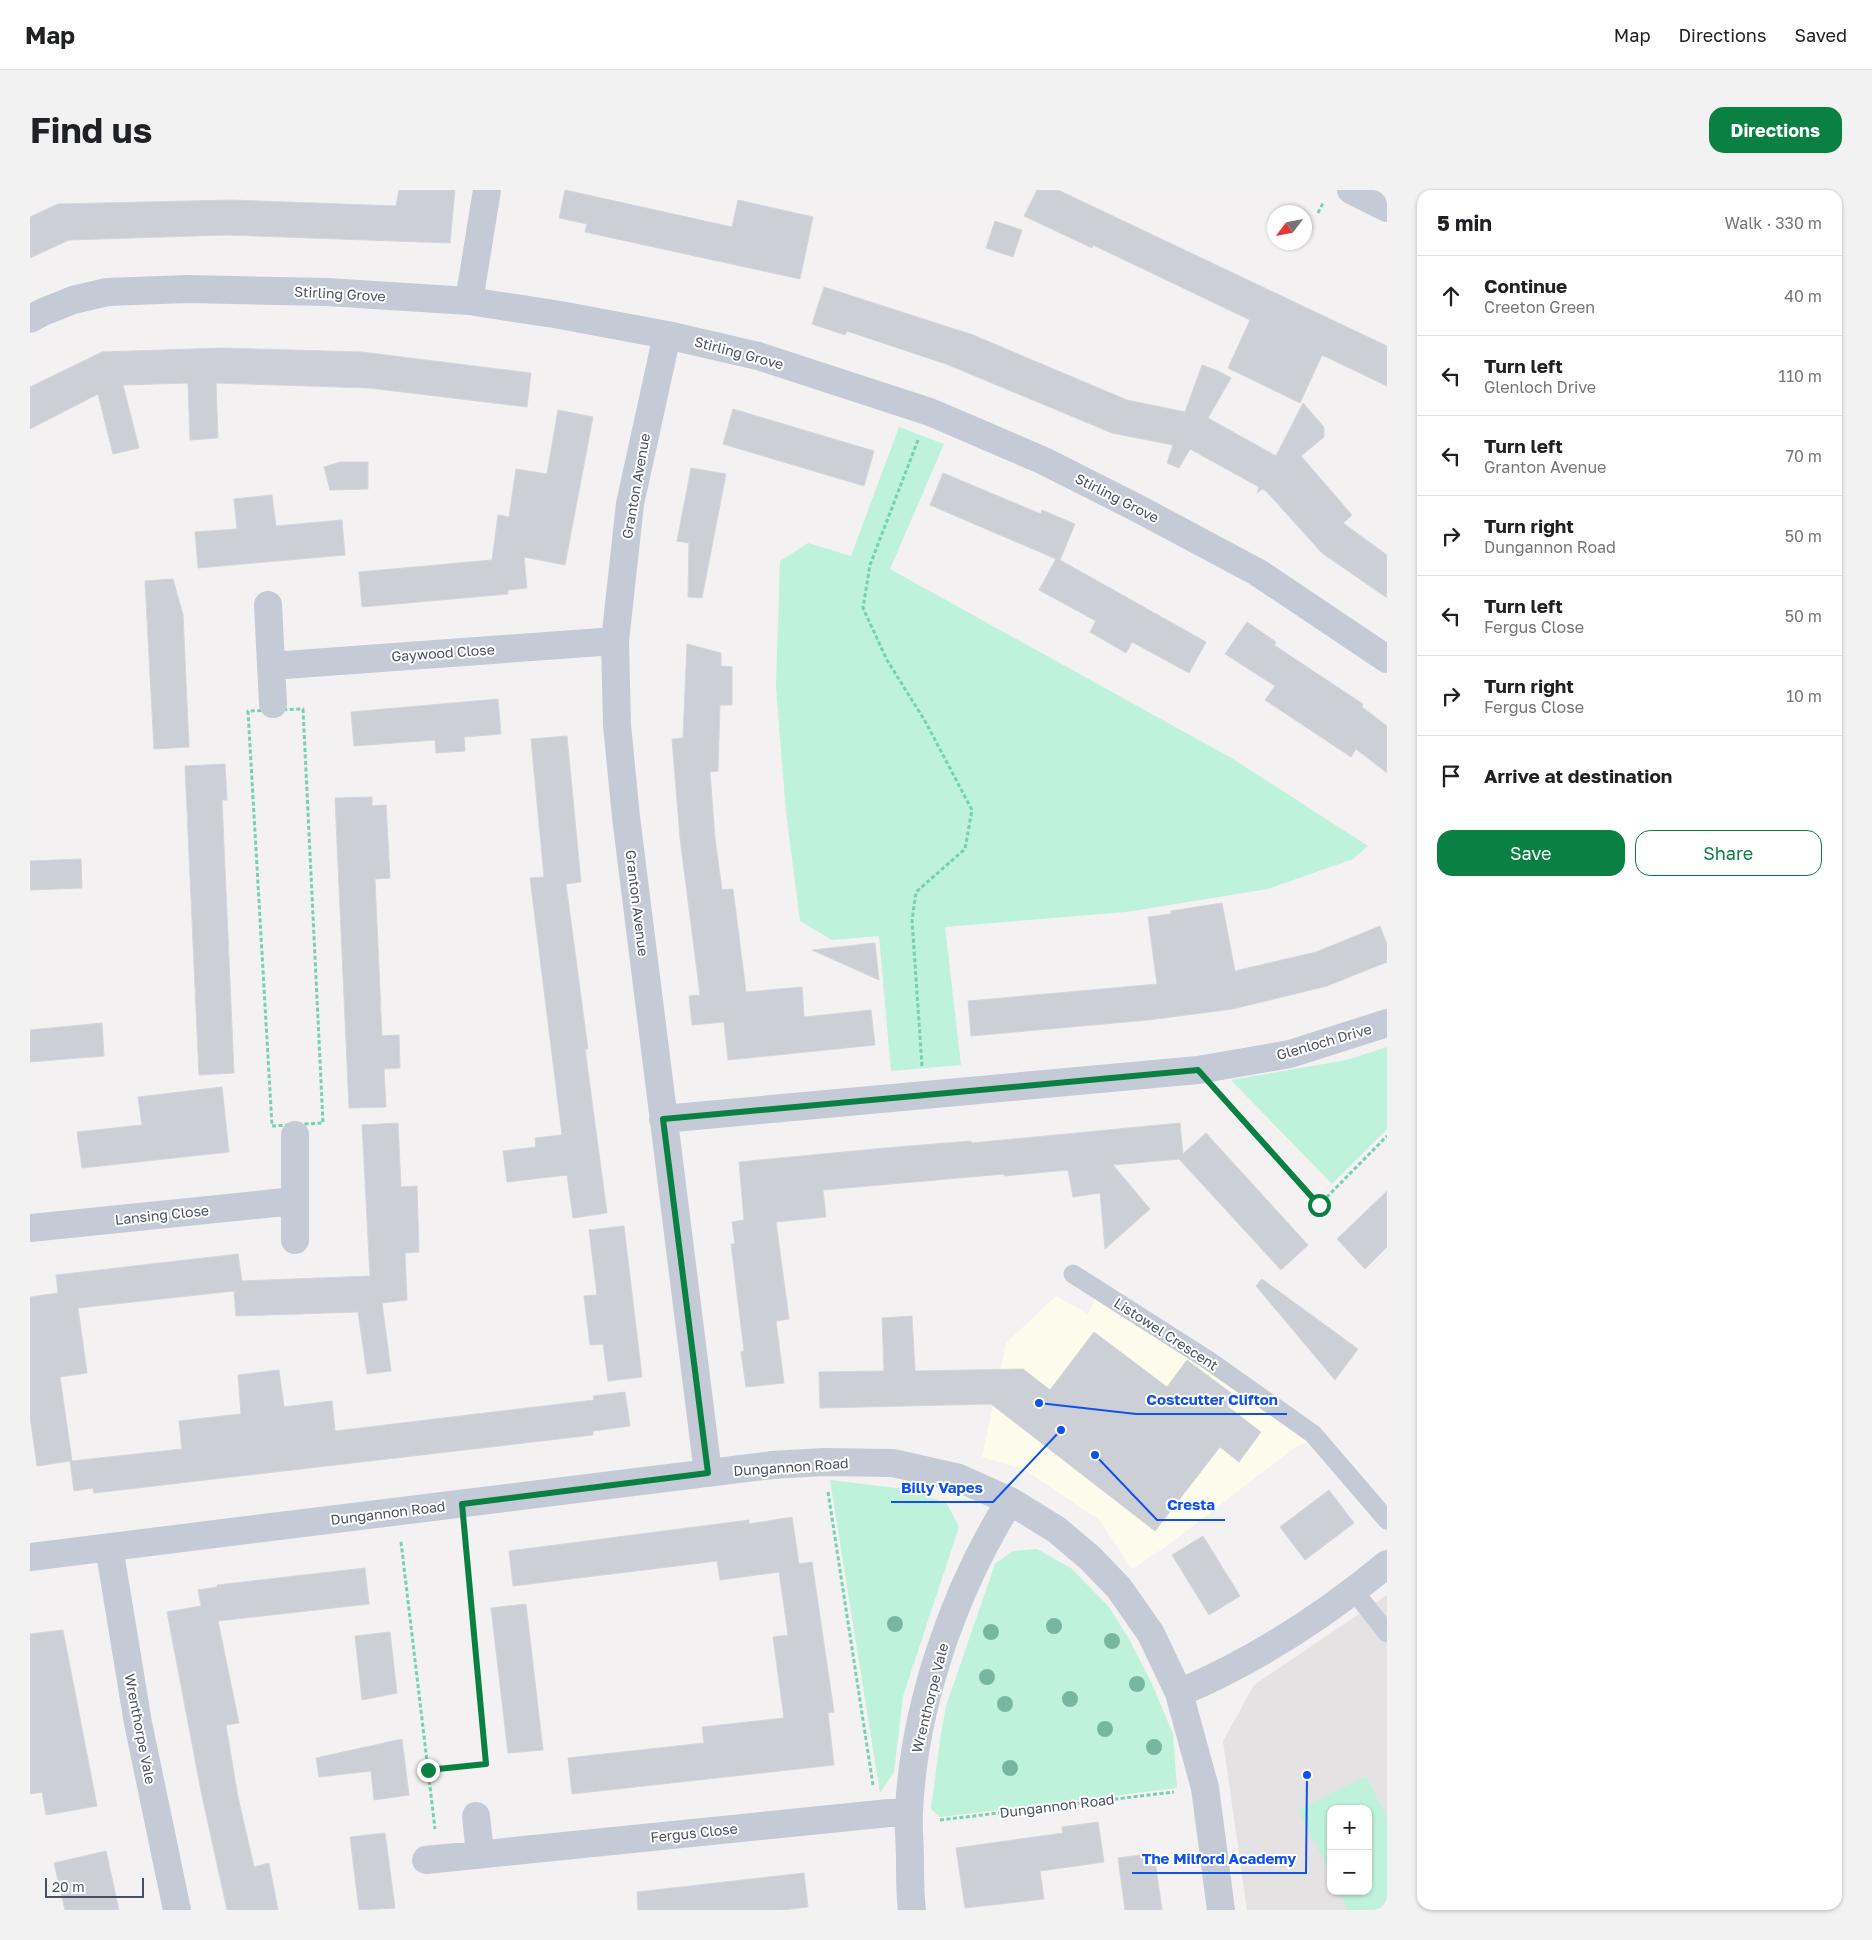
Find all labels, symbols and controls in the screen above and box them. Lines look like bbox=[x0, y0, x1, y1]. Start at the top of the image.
text: Map bbox=[25, 20, 75, 49]
text: Map bbox=[1614, 24, 1650, 46]
text: Directions bbox=[1678, 24, 1766, 46]
text: Saved bbox=[1794, 24, 1847, 46]
button: Directions bbox=[1709, 107, 1842, 153]
text: Find us bbox=[30, 109, 152, 151]
north arrow bbox=[1267, 205, 1312, 250]
text: 5 min bbox=[1437, 210, 1492, 236]
text: Walk · 330 m bbox=[1724, 213, 1822, 233]
text: Continue bbox=[1484, 274, 1567, 297]
icon: ahead bbox=[1437, 282, 1465, 310]
street label: Stirling Grove bbox=[294, 283, 386, 304]
text: 40 m bbox=[1784, 286, 1822, 306]
text: Creeton Green bbox=[1484, 297, 1595, 317]
street label: Stirling Grove bbox=[693, 332, 785, 373]
text: Turn left bbox=[1484, 354, 1563, 377]
icon: left bbox=[1437, 362, 1465, 390]
text: 110 m bbox=[1778, 366, 1822, 386]
text: Glenloch Drive bbox=[1484, 377, 1596, 397]
street label: Granton Avenue bbox=[618, 432, 653, 540]
text: Turn left bbox=[1484, 434, 1563, 457]
icon: left bbox=[1437, 442, 1465, 470]
text: 70 m bbox=[1785, 446, 1822, 466]
text: Granton Avenue bbox=[1484, 457, 1606, 477]
street label: Stirling Grove bbox=[1073, 469, 1162, 526]
text: Turn right bbox=[1484, 514, 1574, 537]
icon: right bbox=[1437, 522, 1465, 550]
text: 50 m bbox=[1785, 526, 1822, 546]
text: Dungannon Road bbox=[1484, 537, 1616, 557]
text: Turn left bbox=[1484, 594, 1563, 617]
icon: left bbox=[1437, 602, 1465, 630]
text: 50 m bbox=[1785, 606, 1822, 626]
text: Fergus Close bbox=[1484, 617, 1584, 637]
street label: Gaywood Close bbox=[391, 640, 495, 665]
text: Turn right bbox=[1484, 674, 1574, 697]
icon: right bbox=[1437, 682, 1465, 710]
text: 10 m bbox=[1786, 686, 1822, 706]
text: Fergus Close bbox=[1484, 697, 1584, 717]
icon: arrive bbox=[1437, 762, 1465, 790]
text: Arrive at destination bbox=[1484, 764, 1672, 787]
button: Save bbox=[1437, 830, 1625, 876]
button: Share bbox=[1635, 830, 1822, 876]
street label: Granton Avenue bbox=[623, 849, 652, 957]
street label: Glenloch Drive bbox=[1274, 1020, 1373, 1063]
route start bbox=[1308, 1194, 1331, 1217]
street label: Lansing Close bbox=[114, 1201, 210, 1228]
street label: Listowel Crescent bbox=[1111, 1294, 1221, 1374]
callout: Costcutter Clifton bbox=[1136, 1384, 1287, 1414]
text: Costcutter Clifton bbox=[1146, 1390, 1278, 1408]
street label: Dungannon Road bbox=[733, 1454, 849, 1479]
callout: Billy Vapes bbox=[891, 1472, 993, 1502]
text: Billy Vapes bbox=[901, 1478, 983, 1496]
callout: Cresta bbox=[1157, 1490, 1225, 1520]
text: Cresta bbox=[1167, 1495, 1215, 1513]
street label: Dungannon Road bbox=[330, 1497, 446, 1528]
street label: Wrenthorpe Vale bbox=[908, 1641, 951, 1754]
street label: Wrenthorpe Vale bbox=[121, 1672, 160, 1786]
route end bbox=[417, 1759, 440, 1782]
street label: Dungannon Road bbox=[999, 1790, 1115, 1821]
map controls bbox=[1327, 1805, 1372, 1895]
button: + bbox=[1327, 1805, 1372, 1850]
street label: Fergus Close bbox=[650, 1819, 738, 1846]
callout: The Milford Academy bbox=[1132, 1843, 1306, 1873]
text: The Milford Academy bbox=[1142, 1849, 1296, 1867]
button: − bbox=[1327, 1850, 1372, 1895]
scale bar bbox=[45, 1875, 144, 1898]
text: 20 m bbox=[52, 1878, 85, 1895]

